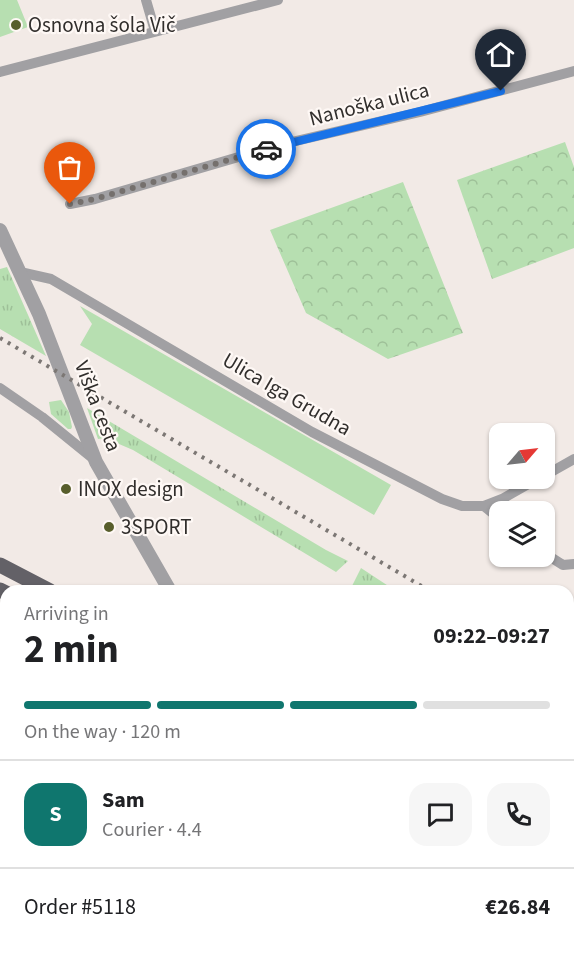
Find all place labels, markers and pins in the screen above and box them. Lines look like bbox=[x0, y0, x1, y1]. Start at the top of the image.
place label: Osnovna šola Vič bbox=[28, 10, 176, 40]
marker: Osnovna šola Vič bbox=[9, 18, 23, 32]
pin bbox=[475, 29, 526, 91]
pin bbox=[44, 142, 95, 204]
place label: INOX design bbox=[78, 474, 184, 504]
marker: INOX design bbox=[59, 482, 73, 496]
place label: 3SPORT bbox=[121, 512, 191, 542]
marker: 3SPORT bbox=[102, 520, 116, 534]

